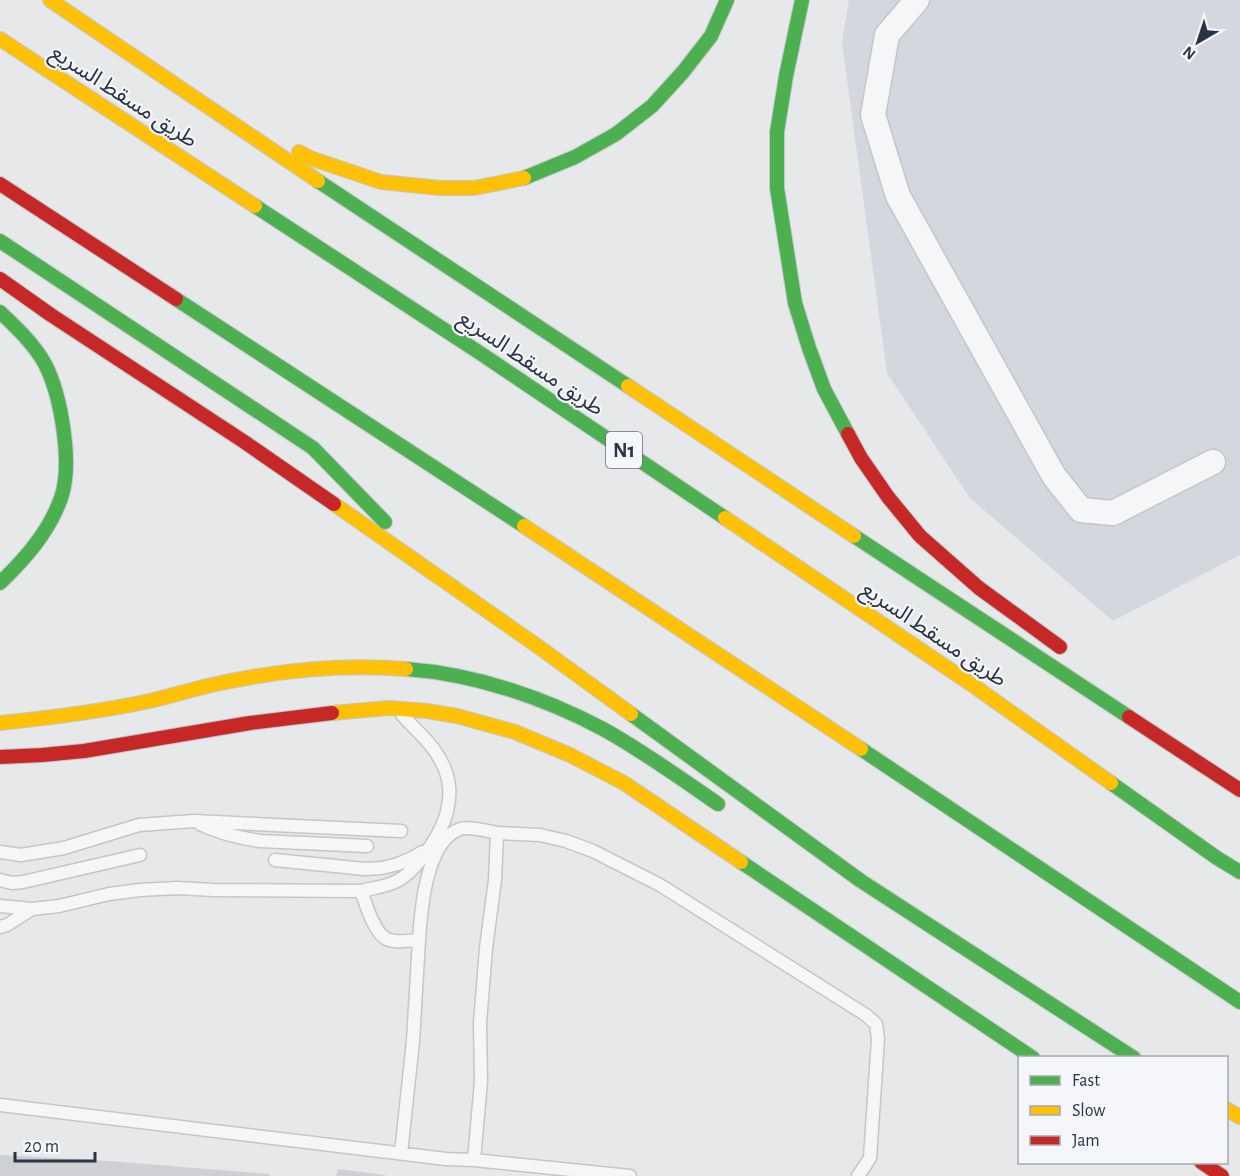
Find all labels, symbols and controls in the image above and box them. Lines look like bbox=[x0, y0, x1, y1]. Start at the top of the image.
north arrow bbox=[1168, 12, 1228, 72]
street label: طريق مسقط السريع bbox=[44, 40, 201, 156]
text: N bbox=[1180, 43, 1199, 63]
street label: طريق مسقط السريع bbox=[452, 306, 608, 424]
road number: N1 bbox=[606, 432, 642, 468]
street label: طريق مسقط السريع bbox=[855, 577, 1011, 695]
legend bbox=[1018, 1056, 1228, 1164]
text: Fast bbox=[1072, 1072, 1100, 1090]
text: Slow bbox=[1072, 1102, 1105, 1120]
scale bar bbox=[15, 1125, 94, 1163]
text: Jam bbox=[1072, 1132, 1100, 1150]
text: 20 m bbox=[24, 1138, 59, 1156]

